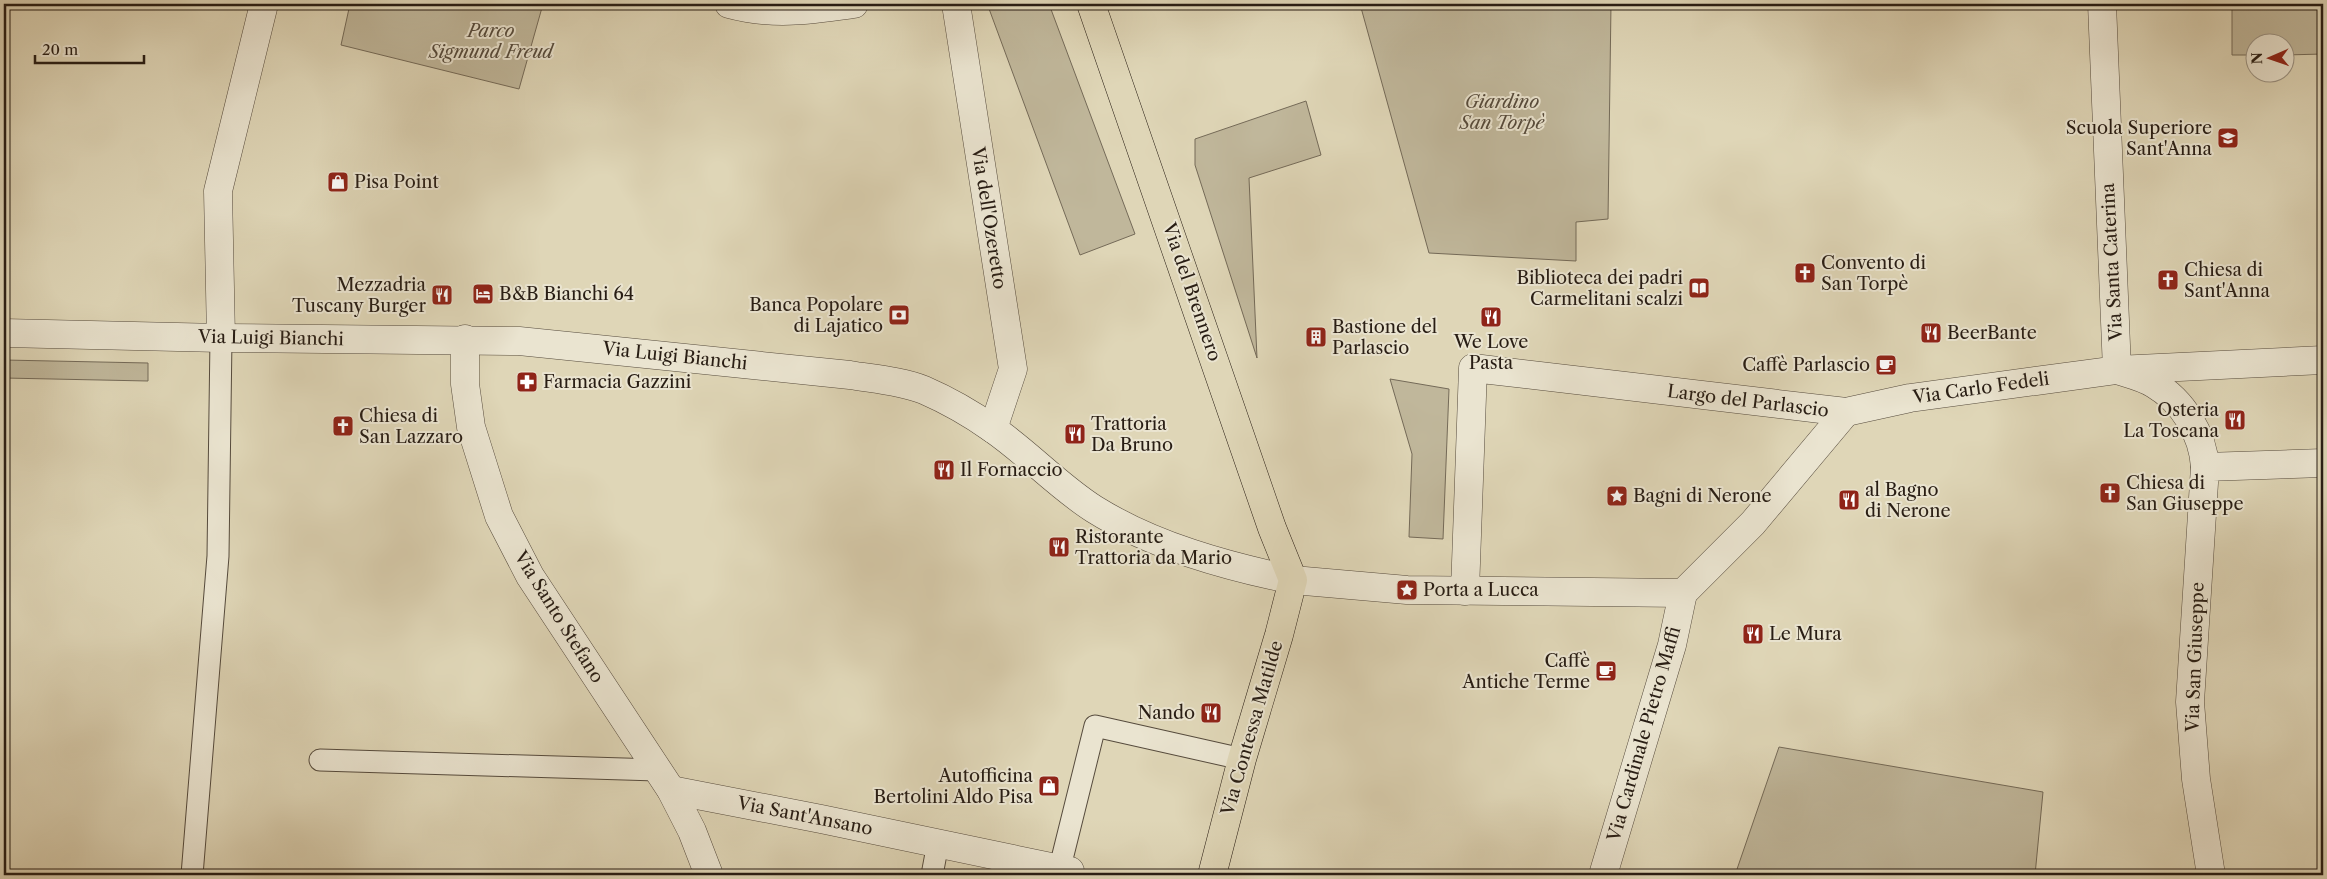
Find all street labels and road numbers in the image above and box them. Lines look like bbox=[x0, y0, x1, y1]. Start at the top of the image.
street label: Via dell'Ozeretto bbox=[967, 144, 1011, 291]
street label: Via Santa Caterina bbox=[2097, 182, 2127, 343]
street label: Via del Brennero bbox=[1158, 219, 1226, 364]
street label: Via Luigi Bianchi bbox=[197, 326, 345, 350]
street label: Via Luigi Bianchi bbox=[600, 337, 749, 375]
street label: Via Carlo Fedeli bbox=[1910, 367, 2051, 409]
street label: Largo del Parlascio bbox=[1666, 380, 1830, 422]
street label: Via Santo Stefano bbox=[509, 546, 609, 687]
street label: Via San Giuseppe bbox=[2181, 582, 2209, 733]
street label: Via Cardinale Pietro Maffi bbox=[1602, 623, 1685, 845]
street label: Via Contessa Matilde bbox=[1216, 638, 1287, 819]
street label: Via Sant'Ansano bbox=[734, 792, 875, 840]

